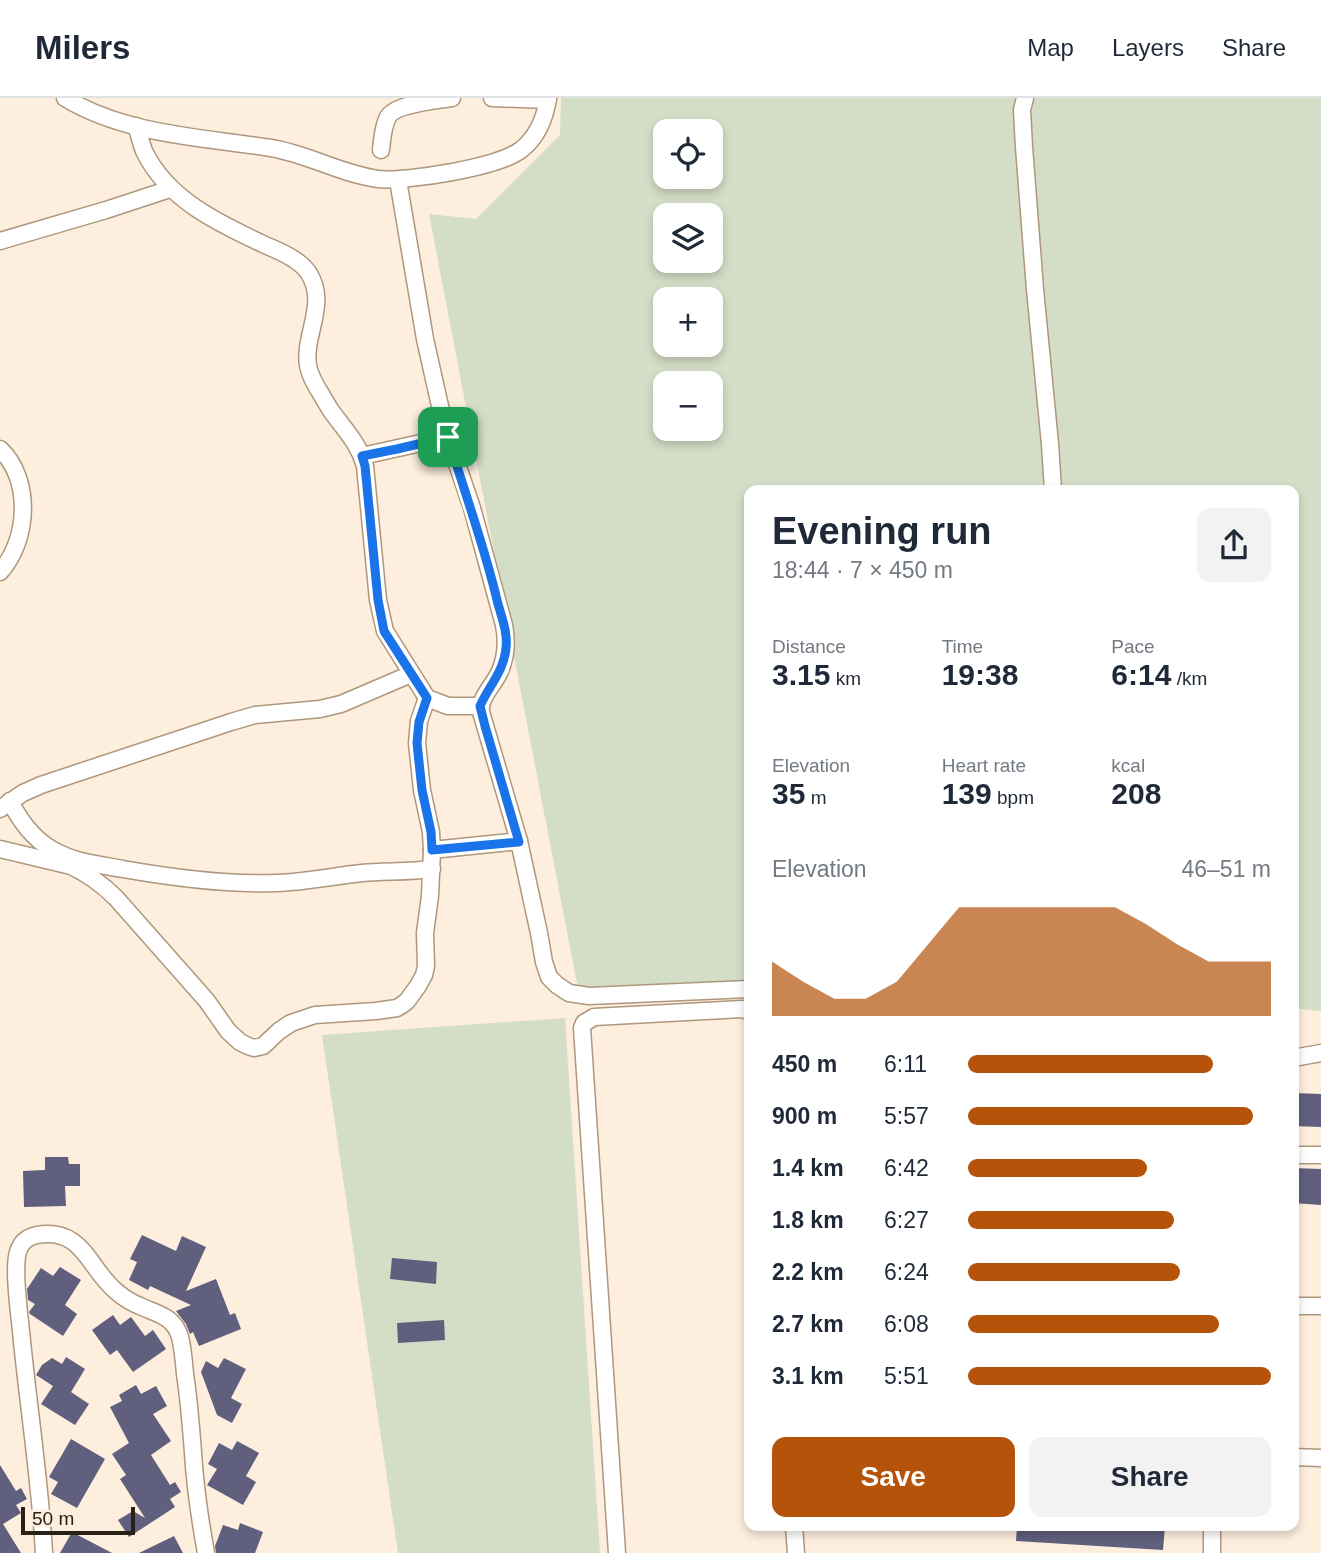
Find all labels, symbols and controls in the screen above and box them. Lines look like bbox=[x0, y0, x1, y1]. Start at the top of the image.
text: Milers bbox=[35, 29, 130, 66]
text: Map bbox=[1027, 34, 1074, 61]
text: Layers bbox=[1112, 34, 1184, 61]
text: Share bbox=[1222, 34, 1286, 61]
map controls bbox=[653, 119, 723, 441]
button: locate bbox=[653, 119, 723, 189]
button: layers bbox=[653, 203, 723, 273]
button: + bbox=[653, 287, 723, 357]
button: − bbox=[653, 371, 723, 441]
pin bbox=[418, 407, 478, 467]
icon: arrive bbox=[429, 418, 467, 456]
button: share bbox=[1197, 508, 1271, 582]
text: Evening run bbox=[772, 510, 992, 552]
text: 18:44 · 7 × 450 m bbox=[772, 557, 953, 583]
text: Distance bbox=[772, 636, 846, 657]
text: Time bbox=[942, 636, 983, 657]
text: Pace bbox=[1111, 636, 1155, 657]
text: 3.15 bbox=[772, 658, 830, 691]
text: 19:38 bbox=[942, 658, 1018, 691]
text: 6:14 bbox=[1111, 658, 1171, 691]
text: km bbox=[830, 668, 861, 689]
text: /km bbox=[1171, 668, 1207, 689]
text: Elevation bbox=[772, 755, 850, 776]
text: Heart rate bbox=[942, 755, 1026, 776]
text: kcal bbox=[1111, 755, 1145, 776]
text: 35 bbox=[772, 777, 805, 810]
text: 139 bbox=[942, 777, 992, 810]
text: 208 bbox=[1111, 777, 1161, 810]
text: m bbox=[805, 787, 826, 808]
text: bpm bbox=[992, 787, 1034, 808]
text: Elevation bbox=[772, 856, 867, 882]
text: 46–51 m bbox=[1181, 856, 1271, 882]
text: 450 m bbox=[772, 1051, 837, 1077]
text: 6:11 bbox=[884, 1051, 927, 1077]
text: 900 m bbox=[772, 1103, 837, 1129]
text: 5:57 bbox=[884, 1103, 929, 1129]
text: 1.4 km bbox=[772, 1155, 844, 1181]
text: 6:42 bbox=[884, 1155, 929, 1181]
text: 1.8 km bbox=[772, 1207, 844, 1233]
text: 6:27 bbox=[884, 1207, 929, 1233]
text: 2.2 km bbox=[772, 1259, 844, 1285]
text: 6:24 bbox=[884, 1259, 929, 1285]
text: 2.7 km bbox=[772, 1311, 844, 1337]
text: 6:08 bbox=[884, 1311, 929, 1337]
text: 3.1 km bbox=[772, 1363, 844, 1389]
text: 5:51 bbox=[884, 1363, 929, 1389]
button: Save bbox=[772, 1437, 1015, 1517]
button: Share bbox=[1029, 1437, 1271, 1517]
scale bar bbox=[21, 1504, 135, 1536]
text: 50 m bbox=[32, 1508, 74, 1529]

